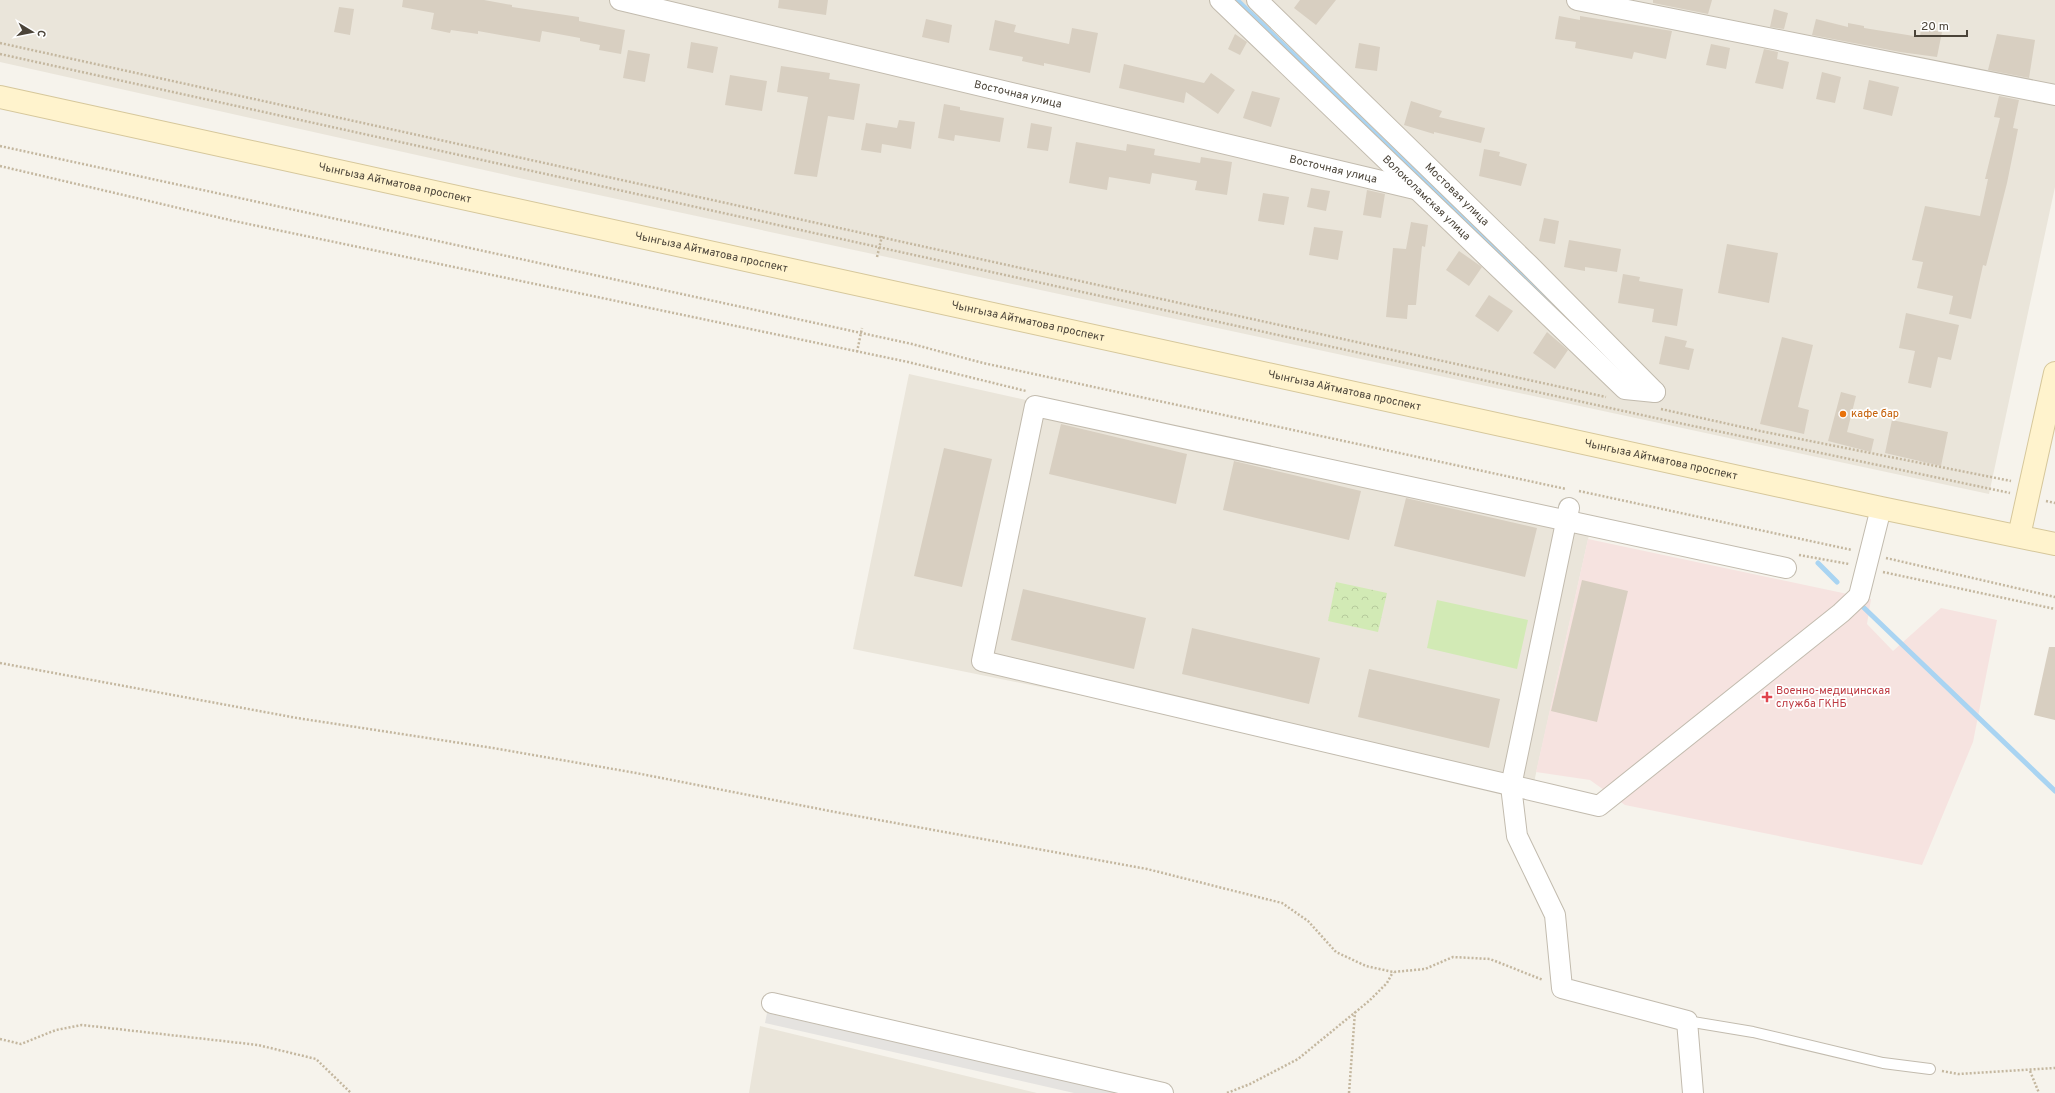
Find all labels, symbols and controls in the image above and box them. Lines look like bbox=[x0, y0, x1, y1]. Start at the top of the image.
north arrow bbox=[12, 12, 52, 52]
scale bar bbox=[1915, 12, 1967, 38]
text: 20 m bbox=[1921, 19, 1949, 35]
text: С bbox=[33, 29, 48, 38]
street label: Восточная улица bbox=[973, 77, 1063, 112]
street label: Восточная улица bbox=[1288, 152, 1379, 187]
street label: Волоколамская улица bbox=[1379, 152, 1474, 244]
street label: Чынгыза Айтматова проспект bbox=[317, 160, 473, 207]
street label: Мостовая улица bbox=[1422, 160, 1492, 229]
street label: Чынгыза Айтматова проспект bbox=[633, 229, 789, 276]
street label: Чынгыза Айтматова проспект bbox=[950, 298, 1106, 345]
street label: Чынгыза Айтматова проспект bbox=[1266, 367, 1422, 414]
place label: кафе бар bbox=[1851, 407, 1899, 421]
marker: кафе бар bbox=[1838, 409, 1848, 419]
street label: Чынгыза Айтматова проспект bbox=[1583, 436, 1739, 483]
place label: Военно-медицинская служба ГКНБ bbox=[1776, 684, 1890, 711]
marker: Военно-медицинская служба ГКНБ bbox=[1761, 691, 1773, 703]

